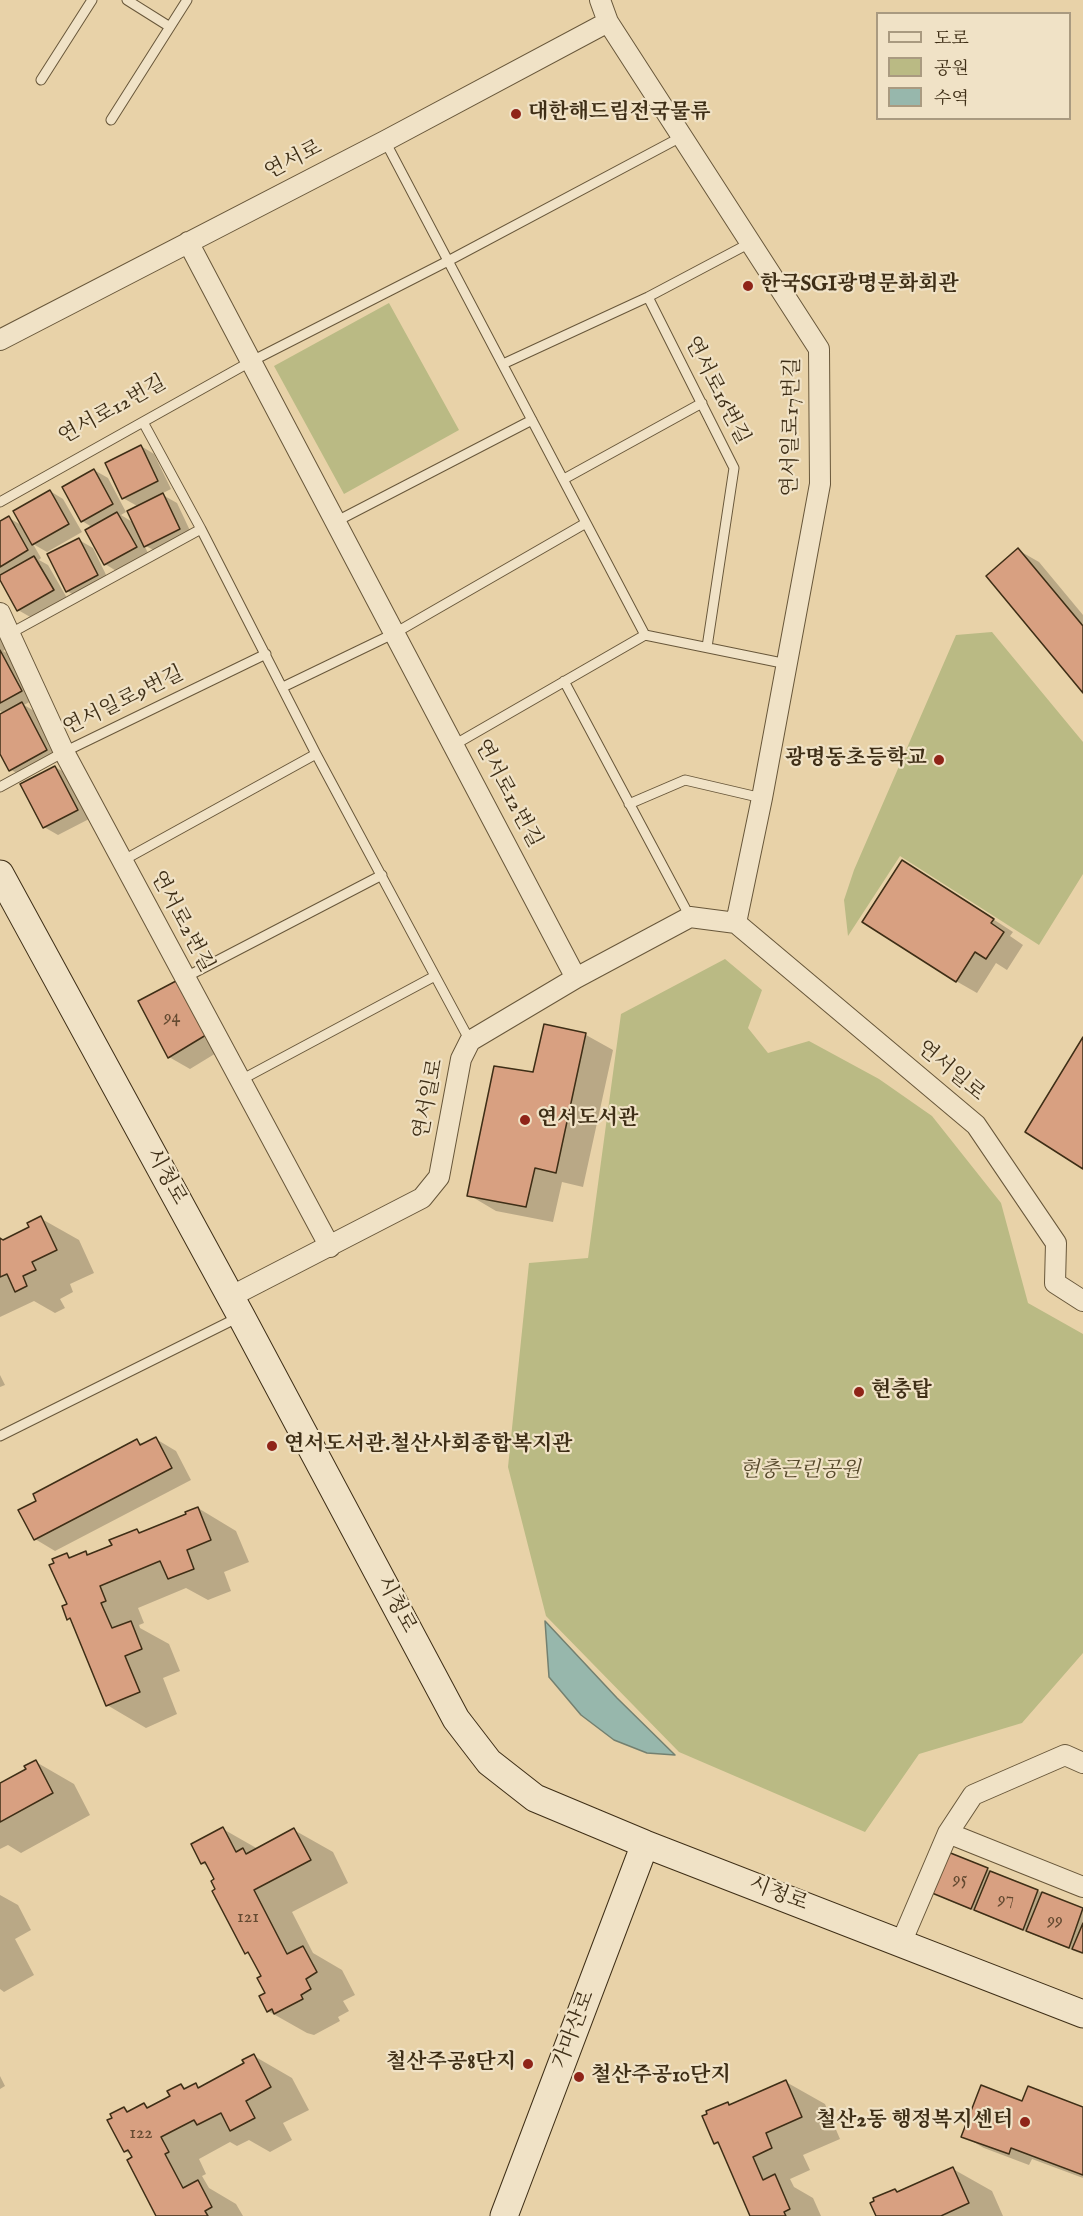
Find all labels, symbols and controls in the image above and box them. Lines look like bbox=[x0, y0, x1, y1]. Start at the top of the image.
legend bbox=[876, 12, 1071, 120]
text: 도로 bbox=[934, 28, 969, 51]
text: 공원 bbox=[934, 58, 969, 81]
text: 수역 bbox=[934, 88, 969, 111]
place label: 대한해드림전국물류 bbox=[528, 101, 711, 127]
marker: 대한해드림전국물류 bbox=[509, 107, 523, 121]
street label: 연서로 bbox=[261, 136, 327, 186]
place label: 한국SGI광명문화회관 bbox=[760, 273, 959, 299]
marker: 한국SGI광명문화회관 bbox=[741, 279, 755, 293]
street label: 연서로16번길 bbox=[678, 333, 754, 449]
street label: 연서일로17번길 bbox=[779, 357, 807, 497]
street label: 연서로12번길 bbox=[55, 371, 171, 451]
street label: 연서일로9번길 bbox=[60, 662, 188, 742]
street label: 연서로12번길 bbox=[468, 736, 546, 852]
place label: 광명동초등학교 bbox=[785, 747, 927, 773]
marker: 광명동초등학교 bbox=[932, 753, 946, 767]
street label: 연서로2번길 bbox=[144, 867, 218, 977]
house number: 94 bbox=[164, 1007, 180, 1029]
street label: 연서일로 bbox=[911, 1036, 989, 1108]
street label: 연서일로 bbox=[410, 1057, 450, 1141]
place label: 연서도서관 bbox=[537, 1107, 638, 1133]
marker: 연서도서관 bbox=[518, 1113, 532, 1127]
street label: 시청로 bbox=[139, 1144, 191, 1210]
place label: 현충탑 bbox=[871, 1379, 932, 1405]
marker: 현충탑 bbox=[852, 1385, 866, 1399]
place label: 연서도서관.철산사회종합복지관 bbox=[284, 1433, 573, 1459]
marker: 연서도서관.철산사회종합복지관 bbox=[265, 1439, 279, 1453]
park label: 현충근린공원 bbox=[739, 1459, 861, 1485]
street label: 시청로 bbox=[370, 1572, 420, 1638]
house number: 95 bbox=[953, 1869, 967, 1891]
street label: 시청로 bbox=[745, 1872, 811, 1918]
house number: 97 bbox=[998, 1889, 1014, 1911]
house number: 121 bbox=[237, 1907, 259, 1929]
house number: 99 bbox=[1047, 1910, 1063, 1932]
street label: 가마산로 bbox=[549, 1988, 601, 2072]
place label: 철산주공8단지 bbox=[386, 2051, 516, 2077]
marker: 철산주공8단지 bbox=[521, 2057, 535, 2071]
place label: 철산주공10단지 bbox=[591, 2064, 731, 2090]
marker: 철산주공10단지 bbox=[572, 2070, 586, 2084]
place label: 철산2동 행정복지센터 bbox=[816, 2109, 1013, 2135]
marker: 철산2동 행정복지센터 bbox=[1018, 2115, 1032, 2129]
house number: 122 bbox=[129, 2123, 153, 2145]

